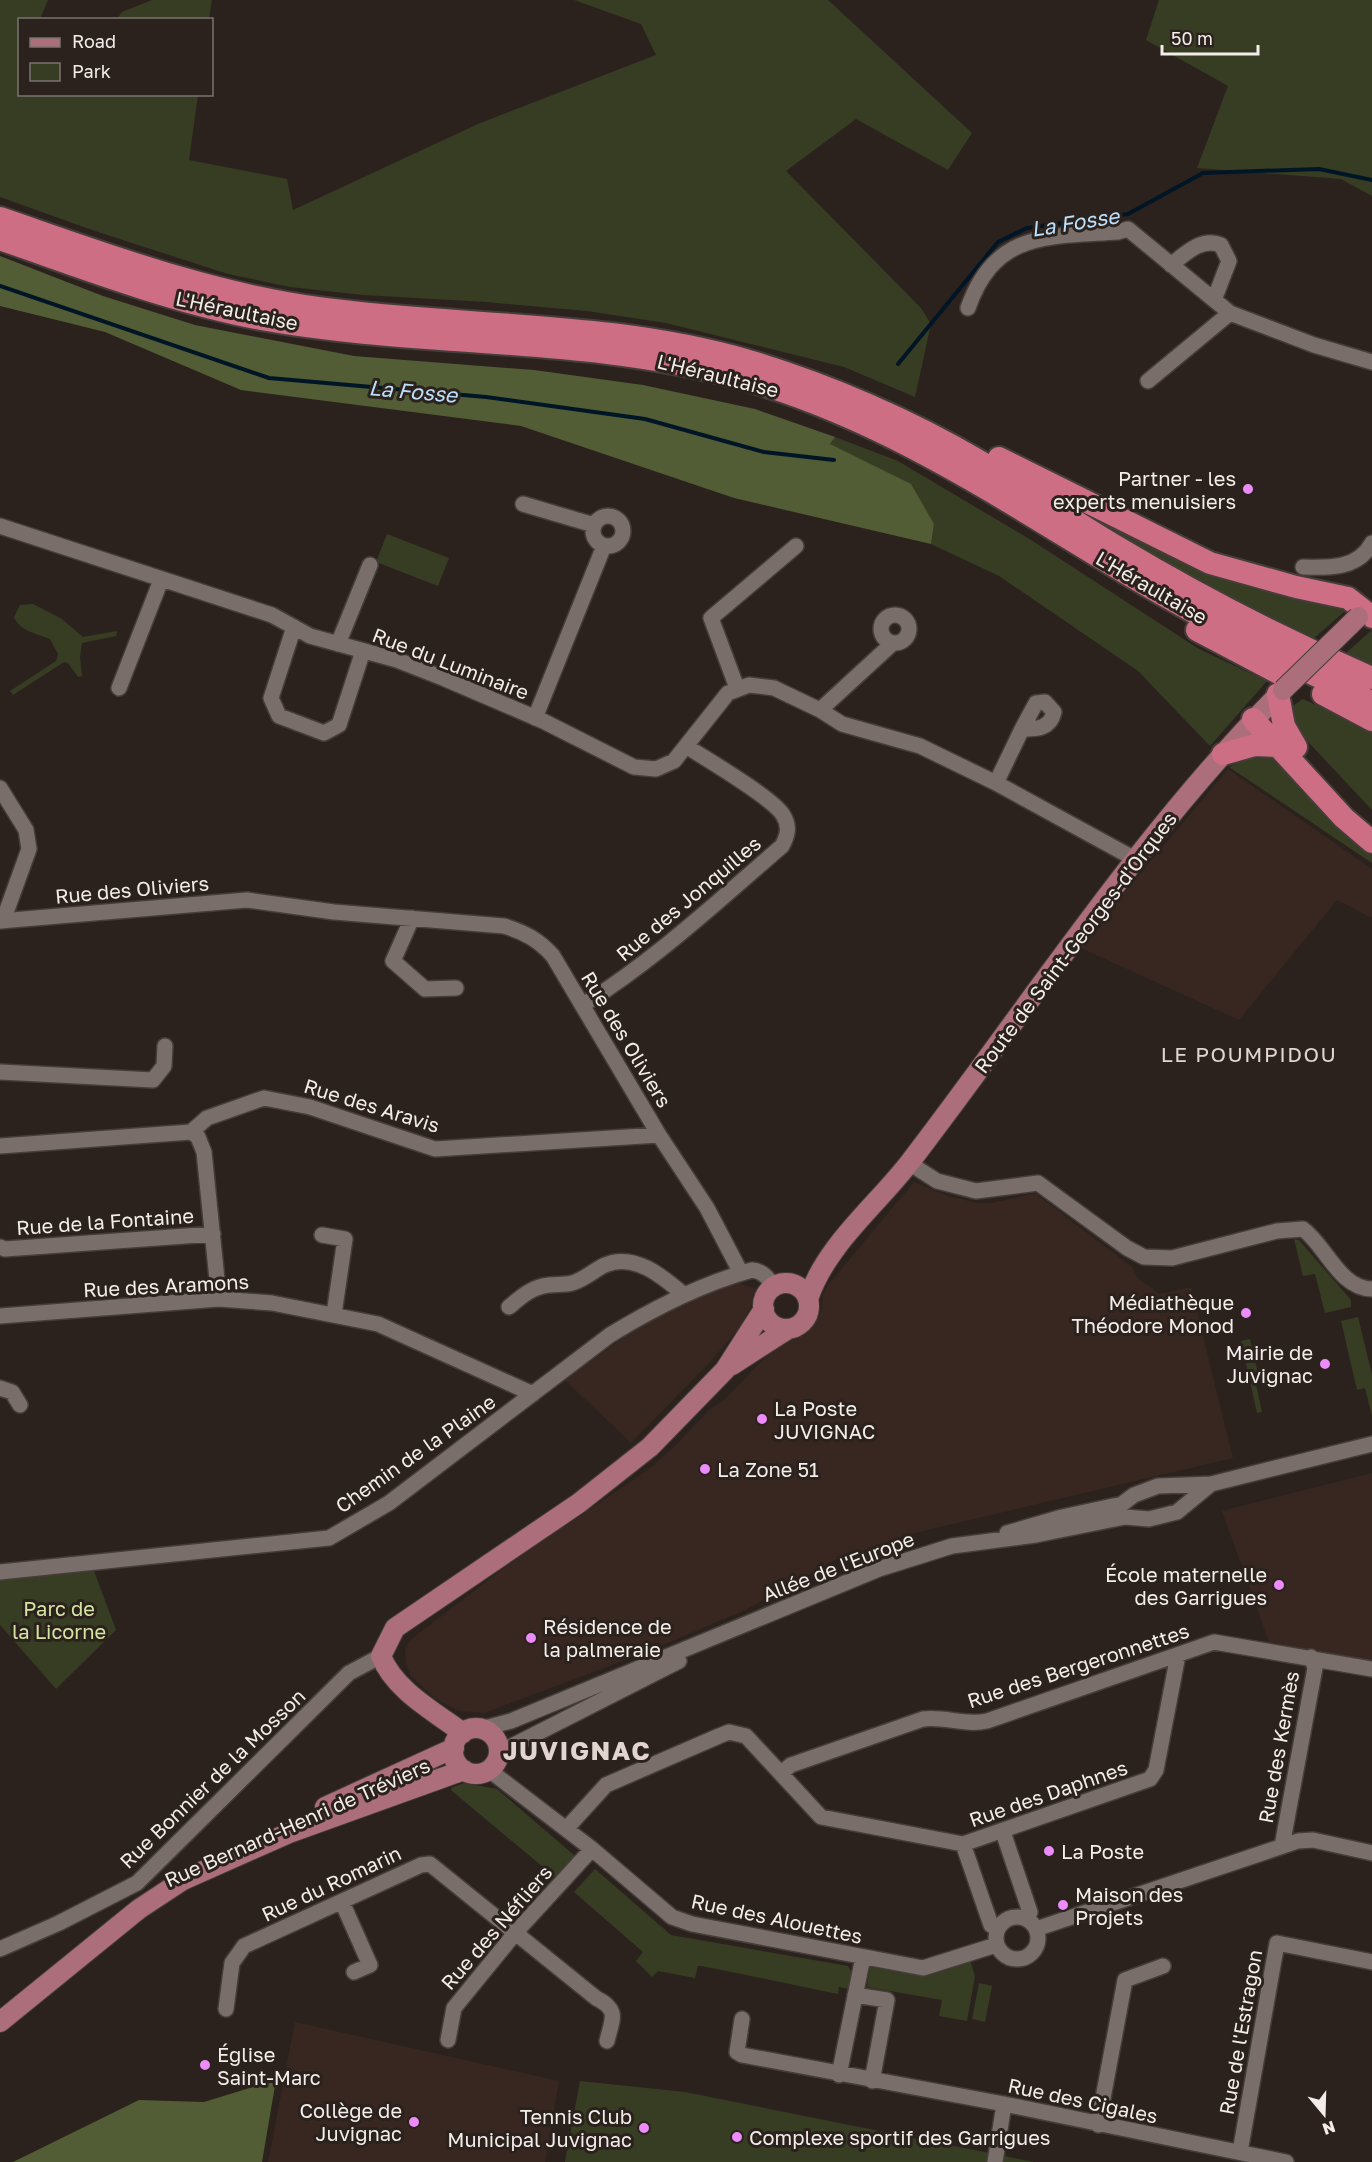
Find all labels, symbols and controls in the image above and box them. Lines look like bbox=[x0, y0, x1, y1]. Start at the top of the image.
legend bbox=[18, 18, 213, 96]
scale bar bbox=[1162, 18, 1258, 56]
text: 50 m bbox=[1171, 27, 1213, 49]
text: Road bbox=[72, 30, 116, 52]
text: Park bbox=[72, 60, 111, 82]
water label: La Fosse bbox=[1029, 202, 1123, 242]
street label: L'Héraultaise bbox=[174, 285, 300, 335]
street label: L'Héraultaise bbox=[655, 348, 781, 402]
water label: La Fosse bbox=[368, 374, 460, 408]
place label: Partner - les experts menuisiers bbox=[1053, 466, 1236, 513]
marker: Partner - les experts menuisiers bbox=[1241, 482, 1255, 496]
street label: L'Héraultaise bbox=[1092, 545, 1212, 629]
street label: Rue du Luminaire bbox=[369, 622, 533, 704]
street label: Route de Saint-Georges-d'Orques bbox=[969, 807, 1181, 1077]
street label: Rue des Jonquilles bbox=[611, 831, 765, 965]
street label: Rue des Oliviers bbox=[54, 870, 210, 908]
street label: Rue des Oliviers bbox=[577, 967, 677, 1111]
district label: LE POUMPIDOU bbox=[1161, 1041, 1337, 1067]
street label: Rue des Aravis bbox=[301, 1073, 443, 1137]
street label: Rue de la Fontaine bbox=[15, 1203, 195, 1239]
street label: Rue des Aramons bbox=[82, 1269, 250, 1301]
place label: Médiathèque Théodore Monod bbox=[1071, 1290, 1234, 1337]
marker: Médiathèque Théodore Monod bbox=[1239, 1306, 1253, 1320]
place label: Mairie de Juvignac bbox=[1225, 1340, 1313, 1387]
marker: Mairie de Juvignac bbox=[1318, 1357, 1332, 1371]
street label: Chemin de la Plaine bbox=[330, 1389, 500, 1517]
place label: La Poste JUVIGNAC bbox=[774, 1396, 875, 1443]
marker: La Poste JUVIGNAC bbox=[755, 1412, 769, 1426]
place label: La Zone 51 bbox=[717, 1457, 819, 1481]
marker: La Zone 51 bbox=[698, 1462, 712, 1476]
street label: Allée de l'Europe bbox=[759, 1526, 917, 1606]
place label: École maternelle des Garrigues bbox=[1105, 1562, 1267, 1609]
marker: École maternelle des Garrigues bbox=[1272, 1578, 1286, 1592]
park label: Parc de la Licorne bbox=[12, 1596, 106, 1643]
place label: Résidence de la palmeraie bbox=[543, 1614, 672, 1661]
street label: Rue des Bergeronnettes bbox=[964, 1618, 1192, 1712]
marker: Résidence de la palmeraie bbox=[524, 1631, 538, 1645]
street label: Rue des Kermès bbox=[1253, 1669, 1303, 1825]
street label: Rue Bonnier de la Mosson bbox=[114, 1683, 310, 1873]
district label: JUVIGNAC bbox=[503, 1735, 651, 1766]
street label: Rue Bernard-Henri de Tréviers bbox=[161, 1752, 433, 1892]
street label: Rue des Daphnes bbox=[966, 1755, 1130, 1831]
place label: La Poste bbox=[1061, 1839, 1144, 1863]
street label: Rue du Romarin bbox=[257, 1840, 405, 1926]
marker: La Poste bbox=[1042, 1844, 1056, 1858]
street label: Rue des Néfliers bbox=[435, 1860, 557, 1994]
place label: Maison des Projets bbox=[1075, 1882, 1183, 1929]
street label: Rue des Alouettes bbox=[689, 1888, 865, 1948]
marker: Maison des Projets bbox=[1056, 1898, 1070, 1912]
street label: Rue de l'Estragon bbox=[1214, 1948, 1266, 2116]
place label: Église Saint-Marc bbox=[217, 2042, 321, 2089]
marker: Église Saint-Marc bbox=[198, 2058, 212, 2072]
street label: Rue des Cigales bbox=[1006, 2072, 1160, 2128]
north arrow bbox=[1294, 2084, 1354, 2144]
place label: Collège de Juvignac bbox=[299, 2098, 402, 2145]
place label: Tennis Club Municipal Juvignac bbox=[447, 2104, 632, 2151]
marker: Collège de Juvignac bbox=[407, 2115, 421, 2129]
text: N bbox=[1320, 2117, 1338, 2140]
marker: Tennis Club Municipal Juvignac bbox=[637, 2121, 651, 2135]
place label: Complexe sportif des Garrigues bbox=[749, 2125, 1050, 2149]
marker: Complexe sportif des Garrigues bbox=[730, 2130, 744, 2144]

